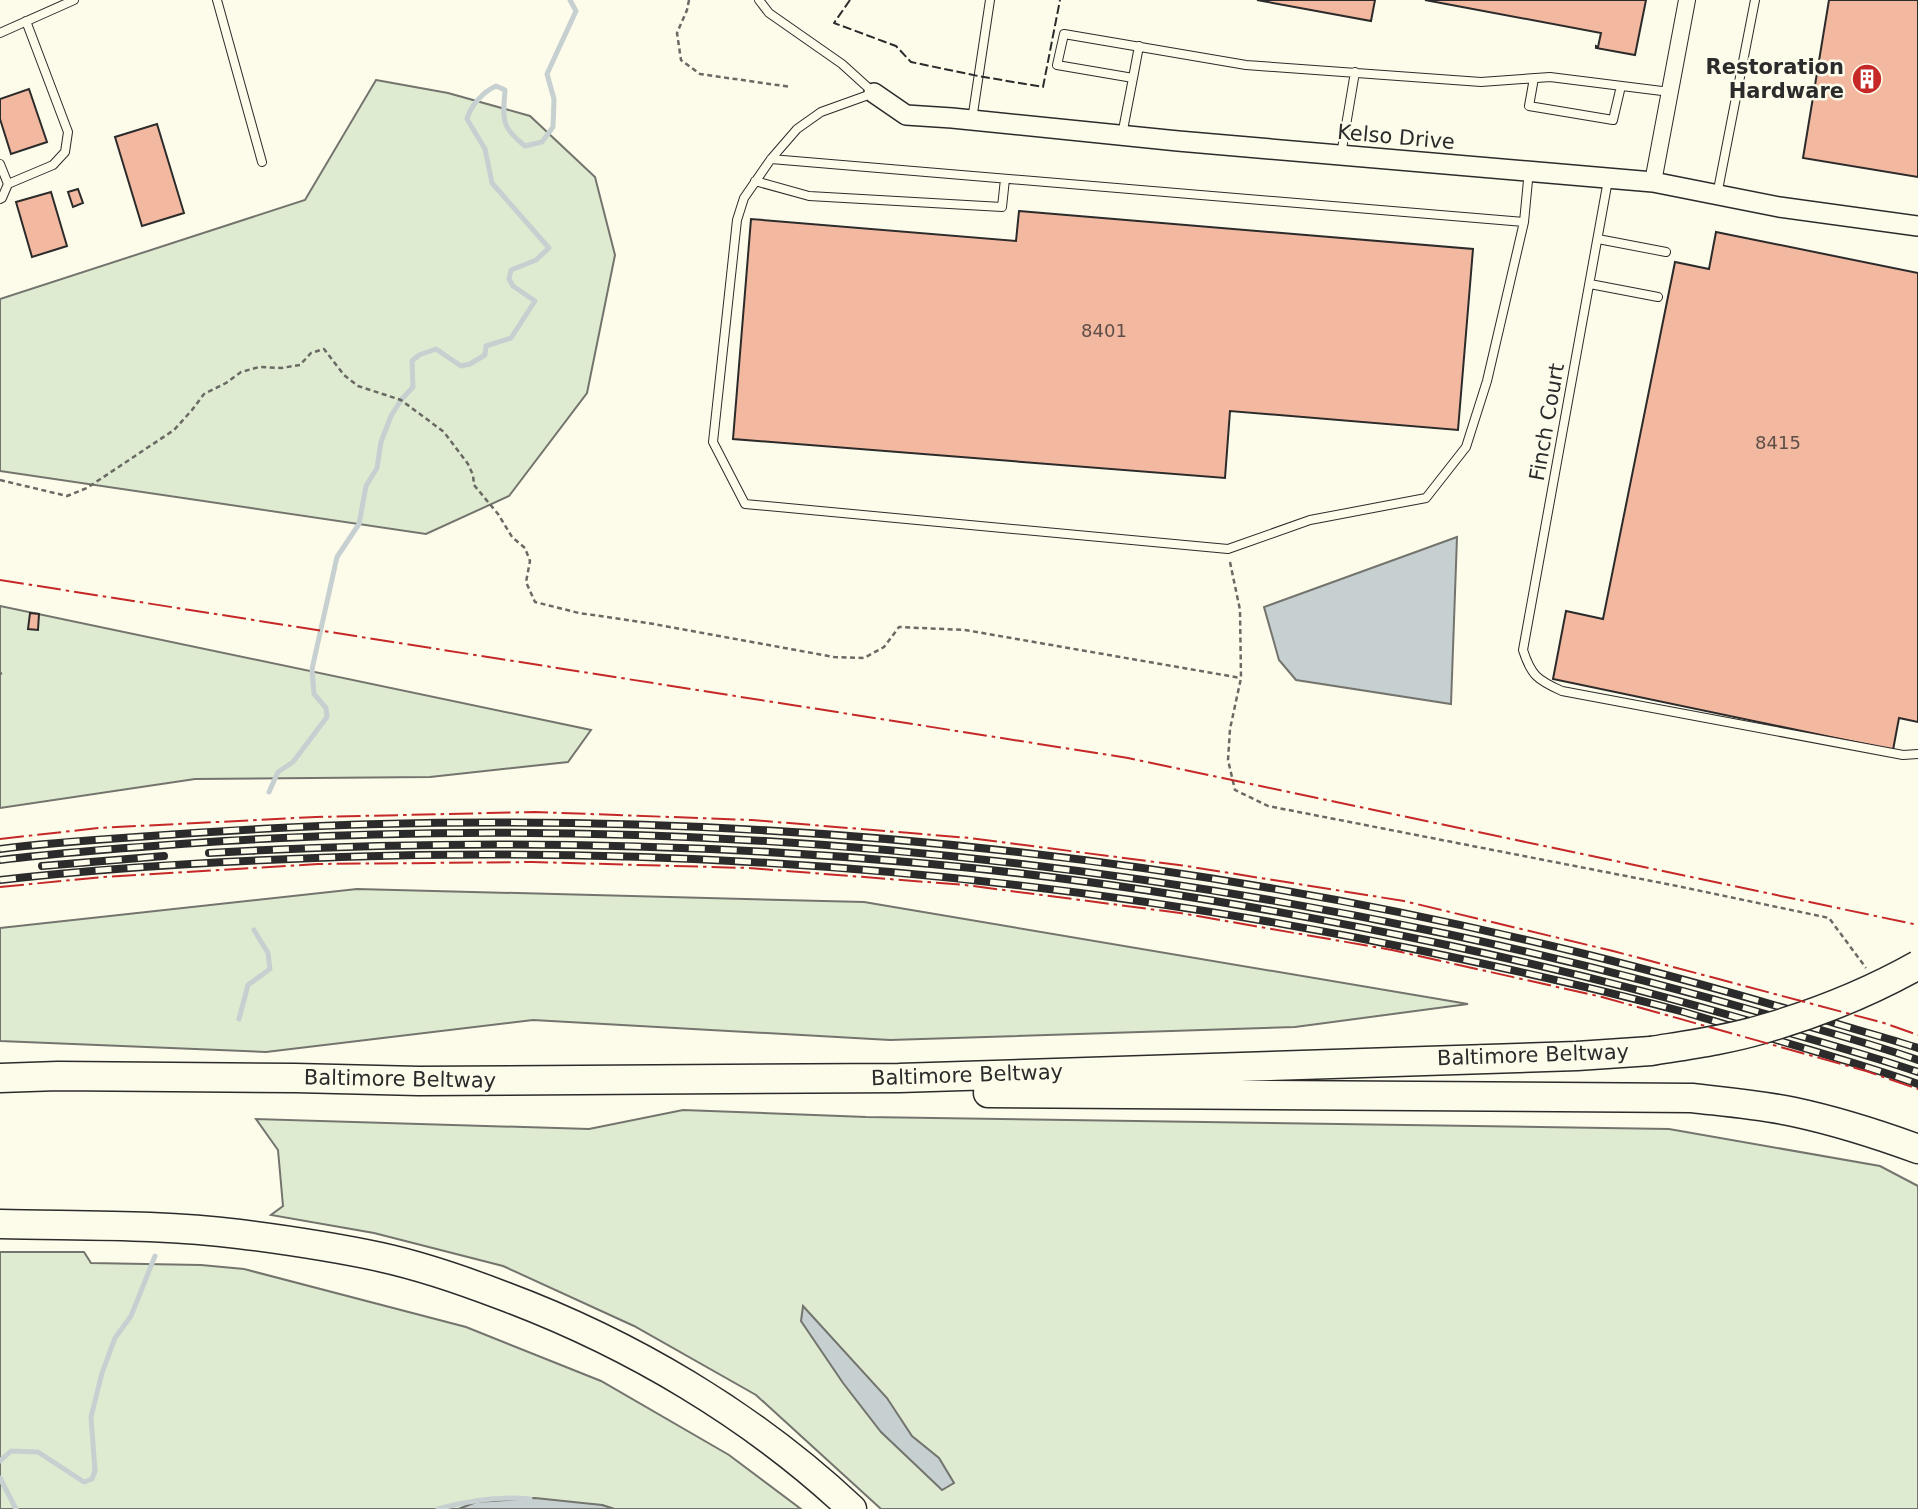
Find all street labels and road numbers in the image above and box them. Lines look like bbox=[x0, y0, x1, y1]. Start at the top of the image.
street label: Kelso Drive bbox=[1336, 120, 1456, 154]
street label: Finch Court bbox=[1525, 361, 1569, 483]
street label: Baltimore Beltway bbox=[1437, 1040, 1629, 1070]
street label: Baltimore Beltway bbox=[871, 1060, 1063, 1090]
street label: Baltimore Beltway bbox=[304, 1065, 496, 1093]

